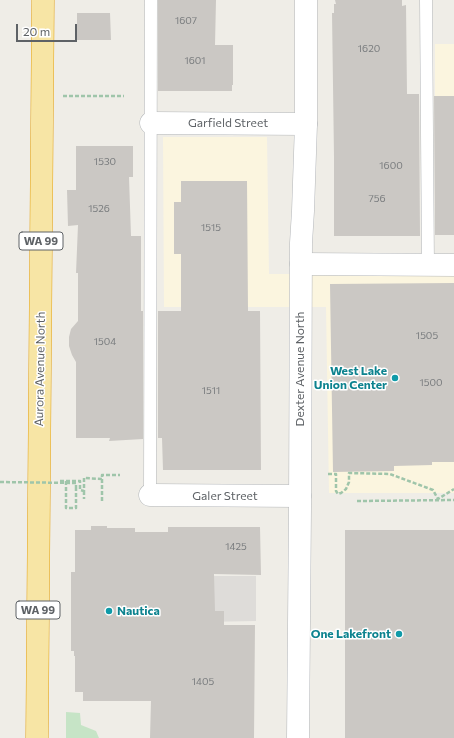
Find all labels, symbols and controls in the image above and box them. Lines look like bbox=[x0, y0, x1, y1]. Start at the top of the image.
house number: 1607 bbox=[175, 15, 197, 27]
scale bar bbox=[18, 16, 79, 42]
text: 20 m bbox=[23, 24, 50, 38]
house number: 1620 bbox=[358, 43, 380, 55]
house number: 1601 bbox=[184, 55, 206, 67]
street label: Garfield Street bbox=[188, 116, 268, 130]
house number: 1530 bbox=[94, 156, 116, 168]
house number: 1600 bbox=[379, 160, 403, 172]
house number: 756 bbox=[368, 193, 386, 205]
house number: 1526 bbox=[88, 203, 110, 215]
house number: 1515 bbox=[201, 222, 221, 234]
road number: WA 99 bbox=[19, 232, 63, 250]
street label: Aurora Avenue North bbox=[32, 311, 48, 427]
street label: Dexter Avenue North bbox=[293, 312, 307, 426]
house number: 1505 bbox=[416, 330, 438, 342]
house number: 1504 bbox=[94, 336, 116, 348]
place label: West Lake Union Center bbox=[314, 364, 387, 392]
marker: West Lake Union Center bbox=[390, 373, 400, 383]
house number: 1500 bbox=[419, 377, 443, 389]
house number: 1511 bbox=[202, 385, 220, 397]
street label: Galer Street bbox=[192, 489, 258, 503]
house number: 1425 bbox=[225, 541, 247, 553]
road number: WA 99 bbox=[16, 601, 60, 619]
place label: Nautica bbox=[117, 604, 160, 618]
marker: Nautica bbox=[104, 606, 114, 616]
place label: One Lakefront bbox=[311, 627, 391, 641]
marker: One Lakefront bbox=[394, 629, 404, 639]
house number: 1405 bbox=[192, 676, 214, 688]

